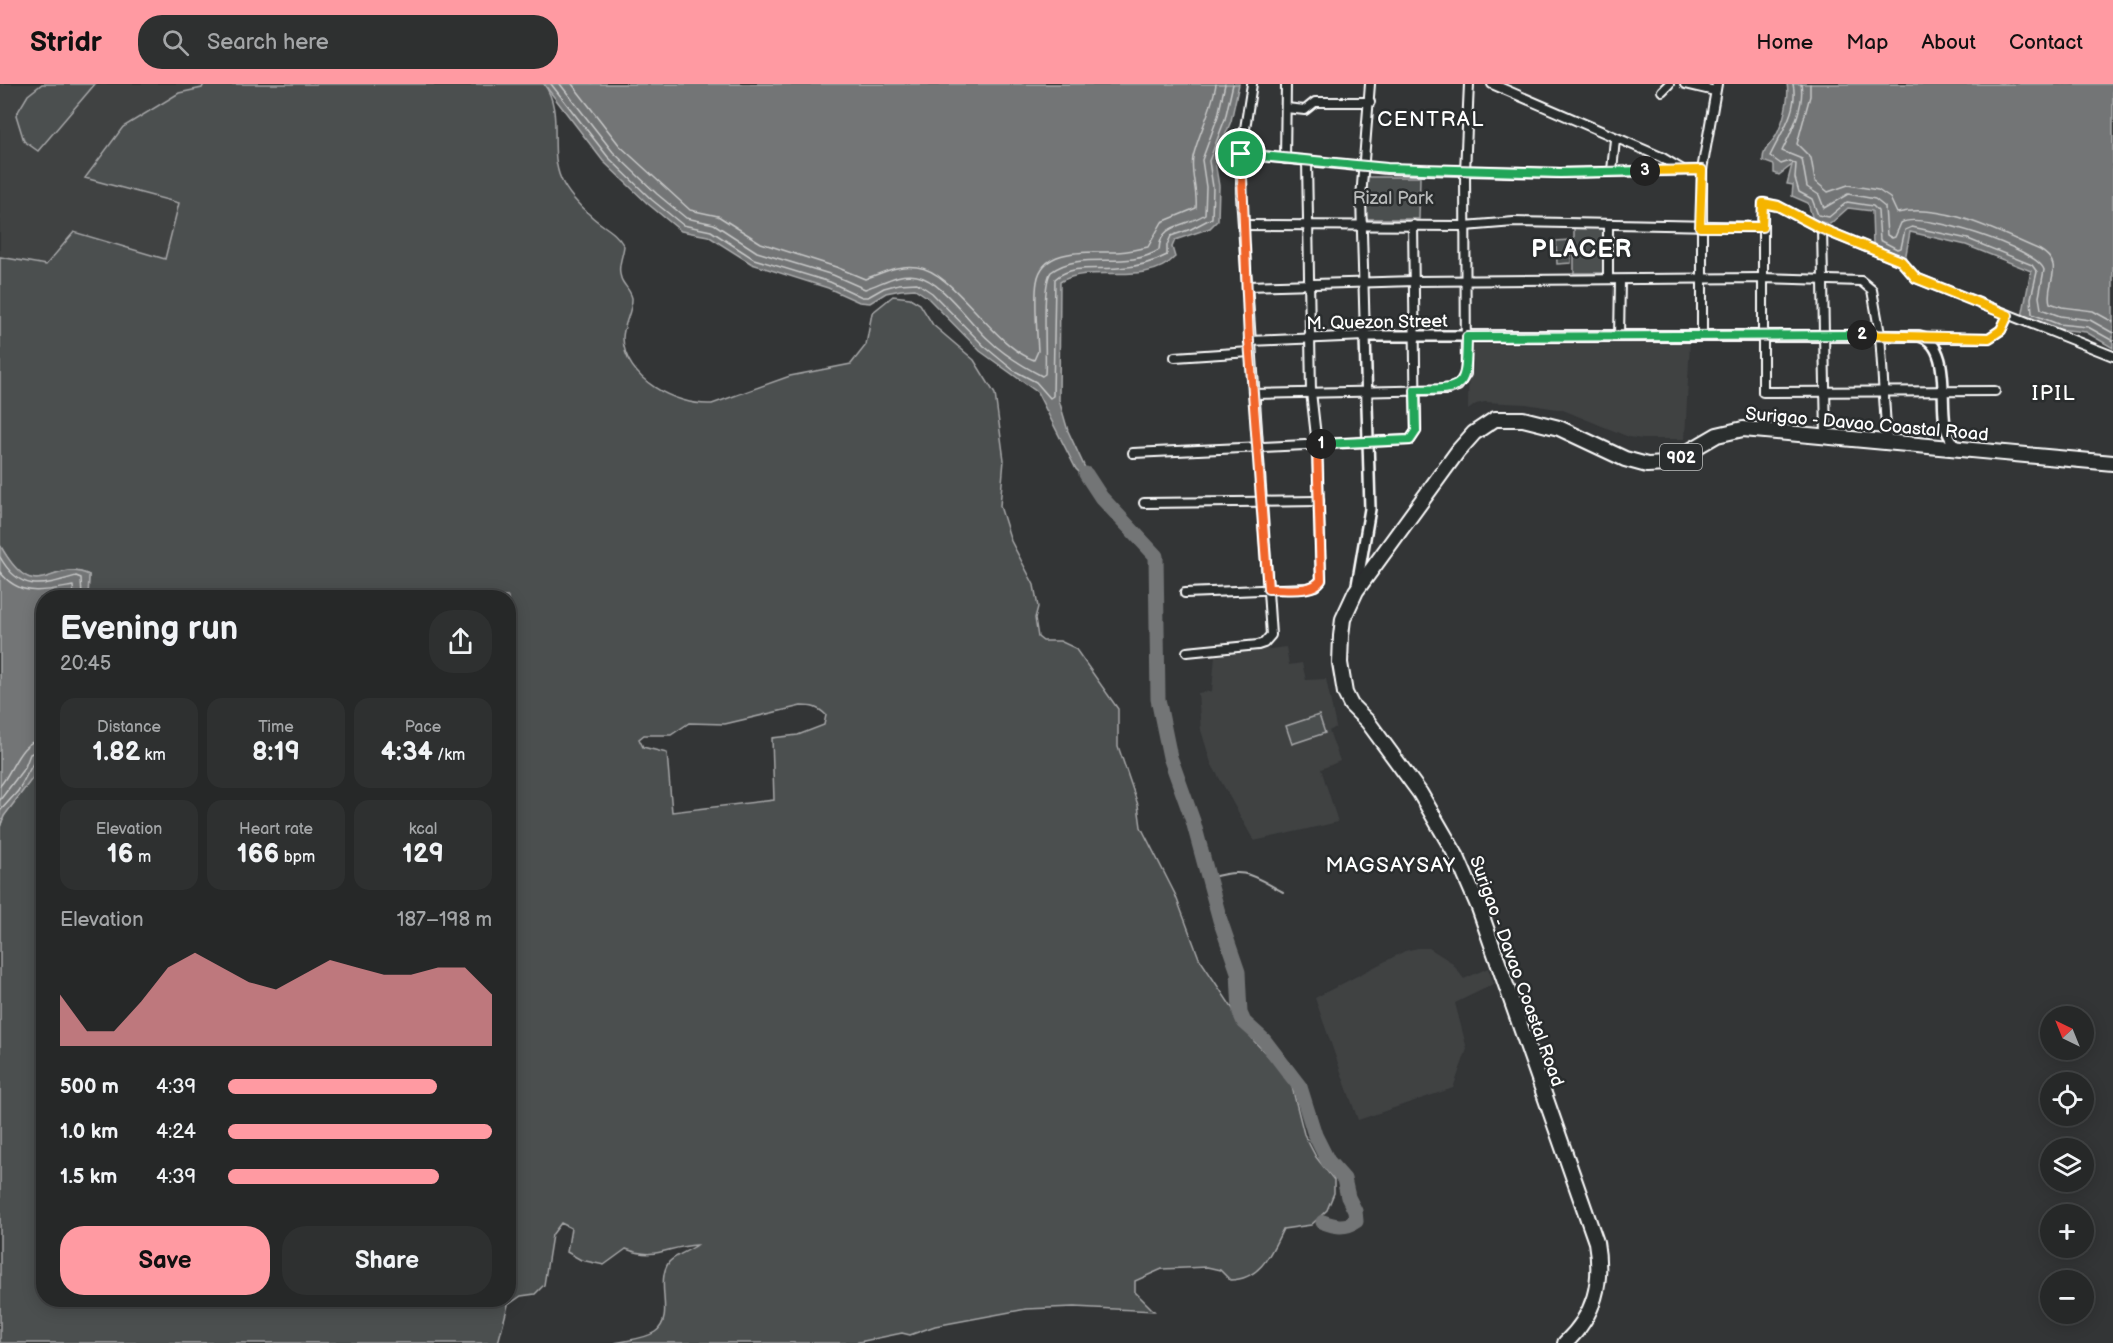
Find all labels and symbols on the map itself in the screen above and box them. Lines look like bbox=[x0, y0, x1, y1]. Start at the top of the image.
district label: CENTRAL bbox=[1377, 107, 1485, 132]
pin bbox=[1215, 128, 1266, 179]
pin: 3 bbox=[1630, 156, 1660, 186]
park label: Rizal Park bbox=[1353, 188, 1433, 209]
district label: PLACER bbox=[1531, 235, 1633, 264]
street label: M. Quezon Street bbox=[1306, 311, 1448, 334]
pin: 2 bbox=[1847, 320, 1877, 350]
district label: IPIL bbox=[2032, 381, 2076, 406]
street label: Surigao - Davao Coastal Road bbox=[1745, 403, 1989, 446]
pin: 1 bbox=[1306, 429, 1336, 459]
road number: 902 bbox=[1660, 444, 1702, 470]
district label: MAGSAYSAY bbox=[1325, 853, 1457, 878]
street label: Surigao - Davao Coastal Road bbox=[1465, 853, 1568, 1089]
north arrow bbox=[2040, 1006, 2094, 1060]

